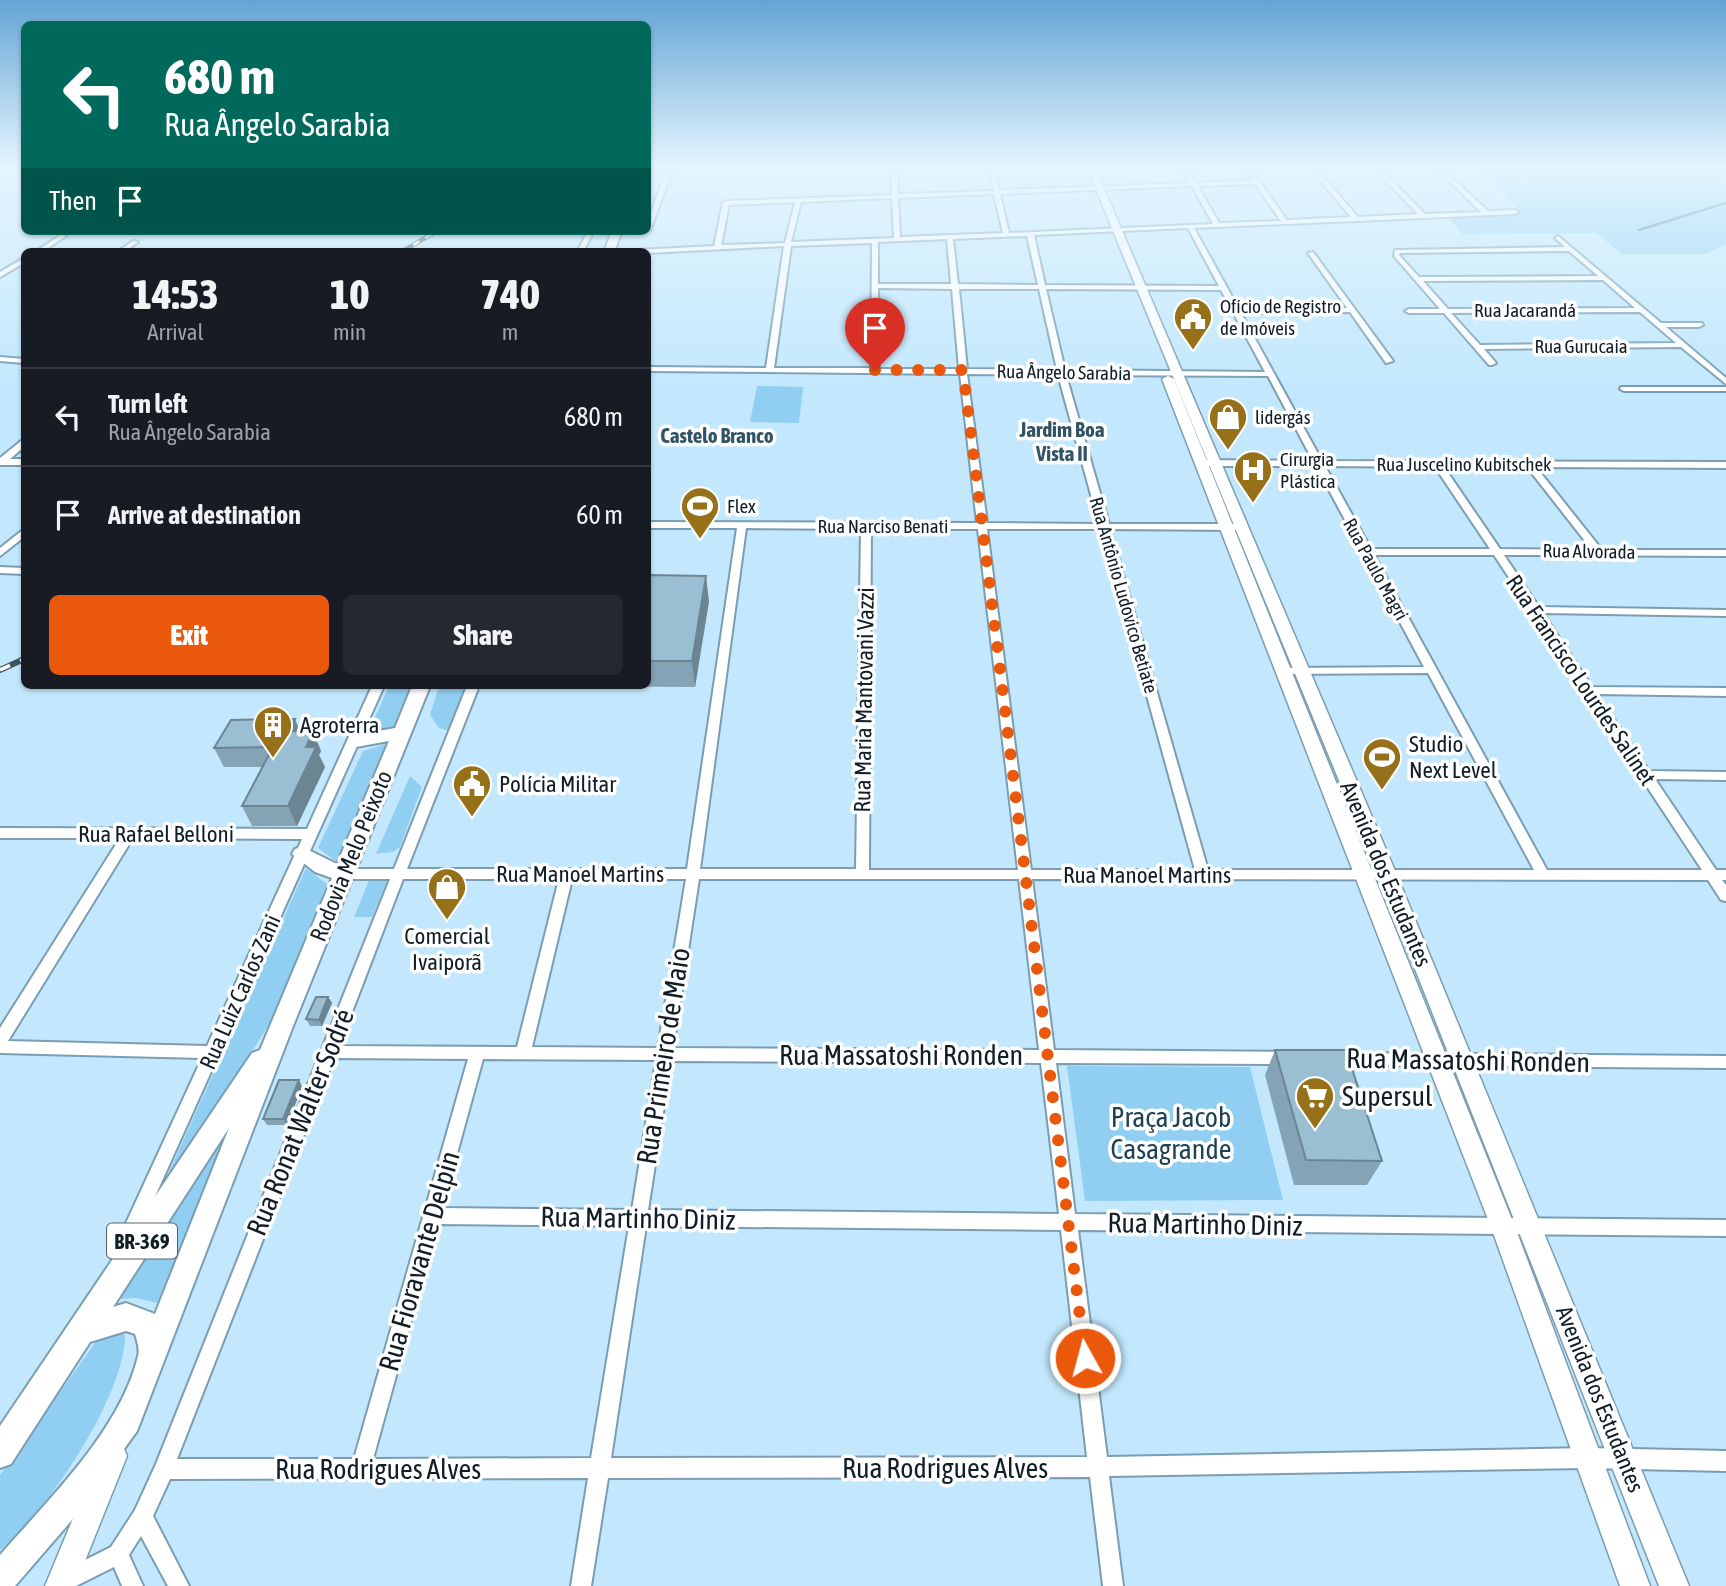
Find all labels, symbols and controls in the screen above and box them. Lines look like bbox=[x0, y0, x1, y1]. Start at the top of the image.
text: 680 m bbox=[164, 48, 275, 104]
icon: left bbox=[49, 49, 140, 140]
text: Rua Ângelo Sarabia bbox=[164, 106, 391, 143]
icon: arrive bbox=[111, 182, 149, 220]
text: Then bbox=[49, 186, 97, 216]
text: 14:53 bbox=[132, 270, 219, 318]
text: 10 bbox=[330, 270, 369, 318]
text: 740 bbox=[481, 270, 540, 318]
place label: Ofício de Registro de Imóveis bbox=[1220, 295, 1341, 339]
public building icon: Ofício de Registro de Imóveis bbox=[1172, 296, 1214, 351]
pin bbox=[845, 298, 905, 370]
street label: Rua Jacarandá bbox=[1474, 299, 1576, 321]
icon: arrive bbox=[856, 309, 894, 347]
text: Arrival bbox=[147, 319, 204, 345]
text: min bbox=[333, 319, 366, 345]
text: m bbox=[502, 319, 518, 345]
street label: Rua Gurucaia bbox=[1534, 335, 1628, 357]
street label: Rua Ângelo Sarabia bbox=[997, 360, 1131, 384]
text: Turn left bbox=[108, 389, 188, 419]
shop icon: lidergás bbox=[1207, 396, 1249, 451]
icon: left bbox=[49, 398, 87, 436]
text: 680 m bbox=[564, 402, 623, 432]
place label: lidergás bbox=[1255, 406, 1311, 428]
district label: Jardim Boa Vista II bbox=[1018, 417, 1105, 465]
text: Rua Ângelo Sarabia bbox=[108, 419, 271, 445]
district label: Castelo Branco bbox=[660, 423, 774, 447]
place label: Cirurgia Plástica bbox=[1280, 448, 1336, 492]
hospital icon: Cirurgia Plástica bbox=[1232, 449, 1274, 504]
street label: Rua Juscelino Kubitschek bbox=[1377, 453, 1552, 475]
sports icon: Flex bbox=[679, 485, 721, 540]
street label: Rua Antônio Ludovico Betiate bbox=[1085, 494, 1163, 696]
place label: Flex bbox=[727, 495, 756, 517]
icon: arrive bbox=[49, 496, 87, 534]
text: Arrive at destination bbox=[108, 500, 301, 530]
text: 60 m bbox=[576, 500, 623, 530]
street label: Rua Paulo Magri bbox=[1339, 514, 1413, 624]
street label: Rua Narciso Benati bbox=[818, 515, 948, 537]
street label: Rua Alvorada bbox=[1542, 539, 1636, 563]
street label: Rua Francisco Lourdes Salinet bbox=[1501, 570, 1661, 790]
street label: Rua Maria Mantovani Vazzi bbox=[849, 587, 879, 813]
button: Exit bbox=[49, 595, 329, 675]
button: Share bbox=[343, 595, 623, 675]
building icon: Agroterra bbox=[252, 704, 294, 759]
place label: Agroterra bbox=[300, 712, 379, 738]
place label: Studio Next Level bbox=[1409, 731, 1497, 783]
sports icon: Studio Next Level bbox=[1361, 736, 1403, 791]
public building icon: Polícia Militar bbox=[451, 763, 493, 818]
street label: Rodovia Melo Peixoto bbox=[305, 767, 397, 945]
place label: Polícia Militar bbox=[499, 771, 617, 797]
street label: Avenida dos Estudantes bbox=[1335, 778, 1437, 970]
street label: Rua Rafael Belloni bbox=[78, 821, 234, 847]
street label: Rua Manoel Martins bbox=[496, 861, 664, 887]
street label: Rua Manoel Martins bbox=[1063, 862, 1231, 888]
shop icon: Comercial Ivaiporã bbox=[426, 866, 468, 921]
street label: Rua Luiz Carlos Zani bbox=[194, 911, 286, 1073]
place label: Comercial Ivaiporã bbox=[404, 923, 490, 975]
street label: Rua Primeiro de Maio bbox=[630, 946, 696, 1166]
street label: Rua Ronat Walter Sodré bbox=[240, 1004, 360, 1240]
street label: Rua Massatoshi Ronden bbox=[779, 1039, 1023, 1071]
street label: Rua Massatoshi Ronden bbox=[1346, 1042, 1590, 1078]
supermarket icon: Supersul bbox=[1294, 1075, 1336, 1130]
place label: Supersul bbox=[1342, 1080, 1433, 1112]
park label: Praça Jacob Casagrande bbox=[1111, 1101, 1231, 1165]
street label: Rua Fioravante Delpin bbox=[372, 1147, 466, 1375]
street label: Rua Martinho Diniz bbox=[540, 1200, 736, 1236]
street label: Rua Martinho Diniz bbox=[1107, 1206, 1303, 1242]
road number: BR-369 bbox=[107, 1224, 177, 1258]
street label: Avenida dos Estudantes bbox=[1551, 1302, 1649, 1496]
position arrow bbox=[1048, 1321, 1122, 1395]
street label: Rua Rodrigues Alves bbox=[842, 1452, 1048, 1484]
street label: Rua Rodrigues Alves bbox=[275, 1453, 481, 1485]

